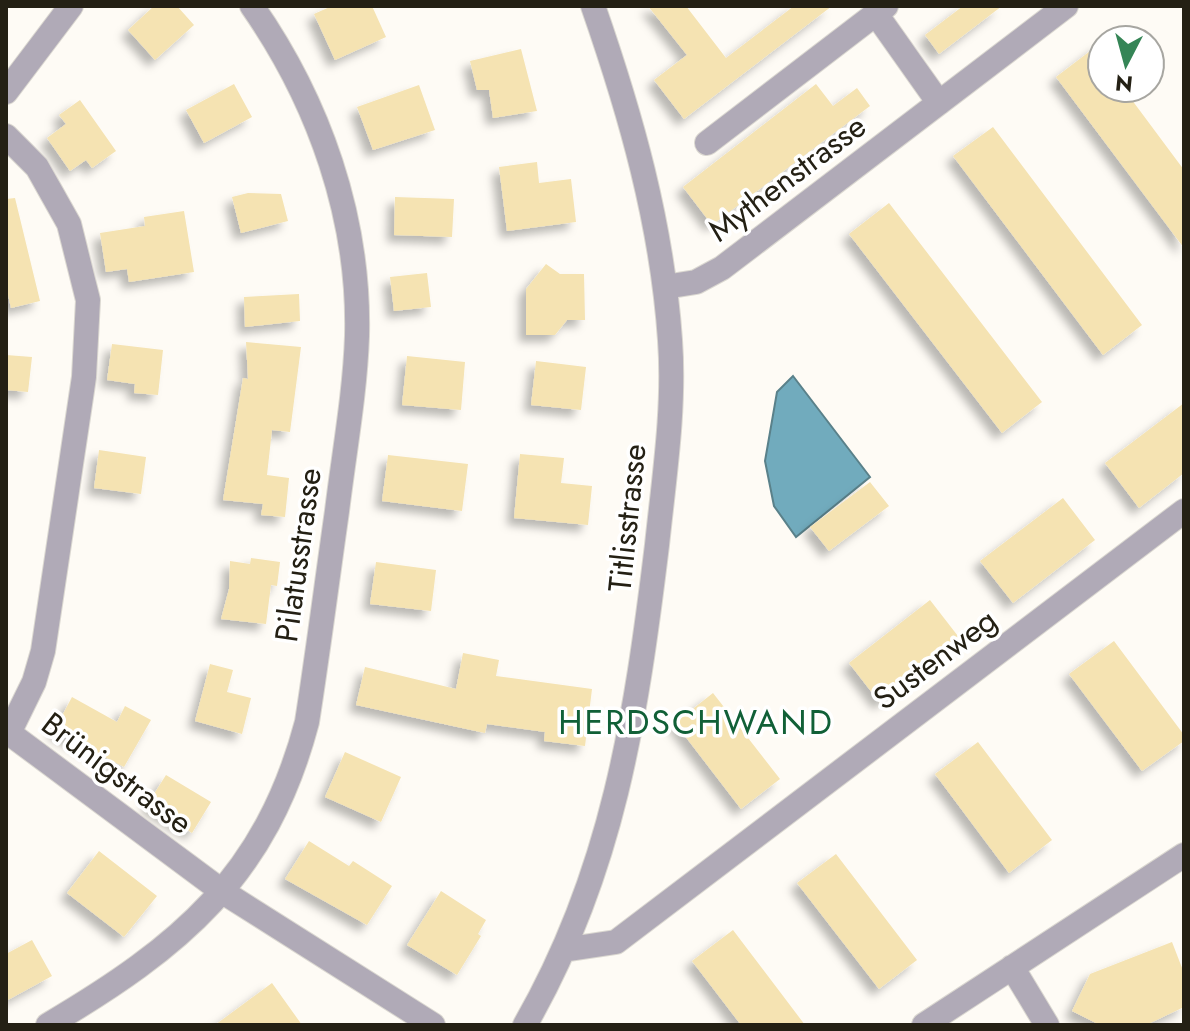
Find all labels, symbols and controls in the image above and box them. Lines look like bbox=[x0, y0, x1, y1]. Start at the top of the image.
north arrow bbox=[1086, 24, 1166, 104]
text: N bbox=[1114, 67, 1134, 101]
street label: Mythenstrasse bbox=[698, 103, 876, 253]
street label: Titlisstrasse bbox=[596, 442, 658, 594]
street label: Pilatusstrasse bbox=[263, 465, 333, 645]
street label: Sustenweg bbox=[864, 597, 1006, 721]
district label: HERDSCHWAND bbox=[558, 698, 834, 747]
street label: Brünigstrasse bbox=[32, 701, 202, 845]

